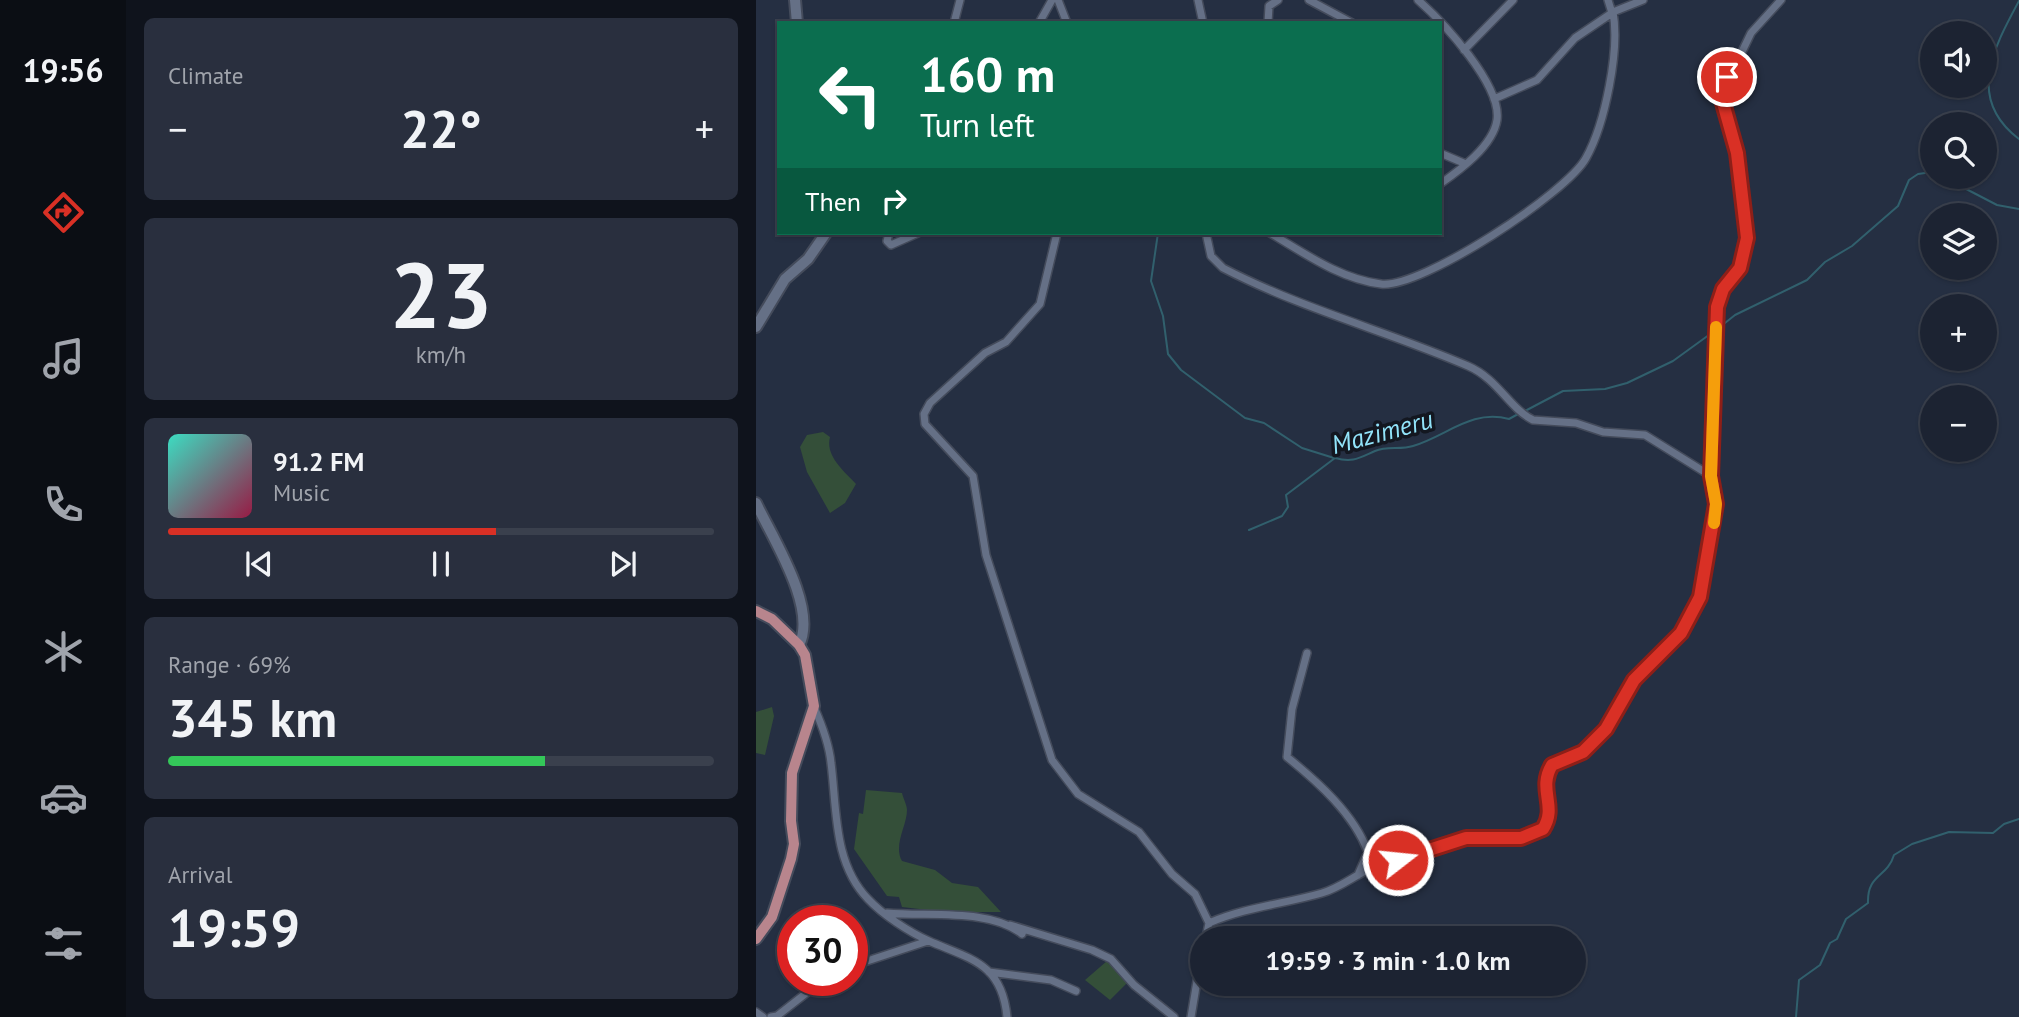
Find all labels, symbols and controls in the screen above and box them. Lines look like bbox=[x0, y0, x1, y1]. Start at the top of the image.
map controls bbox=[1920, 21, 1997, 462]
button: sound bbox=[1920, 21, 1997, 98]
text: 160 m bbox=[920, 42, 1055, 106]
pin bbox=[1697, 47, 1757, 107]
text: 19:56 bbox=[22, 49, 104, 91]
icon: left bbox=[805, 49, 896, 140]
icon: arrive bbox=[1708, 58, 1746, 96]
text: Climate bbox=[168, 61, 243, 90]
text: 22° bbox=[400, 95, 482, 162]
text: − bbox=[168, 104, 187, 153]
text: + bbox=[695, 104, 714, 153]
text: Turn left bbox=[920, 104, 1035, 146]
button: search bbox=[1920, 112, 1997, 189]
icon: right bbox=[875, 182, 913, 220]
text: Then bbox=[805, 185, 861, 218]
icon: directions bbox=[39, 188, 88, 237]
button: layers bbox=[1920, 203, 1997, 280]
text: 23 bbox=[389, 235, 493, 353]
button: + bbox=[1920, 294, 1997, 371]
icon: music bbox=[39, 334, 88, 383]
text: km/h bbox=[416, 340, 466, 369]
button: − bbox=[1920, 385, 1997, 462]
water label: Mazimeru bbox=[1327, 402, 1436, 461]
text: 91.2 FM bbox=[273, 445, 364, 478]
text: Music bbox=[273, 478, 330, 507]
icon: phone bbox=[39, 480, 88, 529]
icon: previous bbox=[240, 545, 278, 583]
icon: pause bbox=[422, 545, 460, 583]
icon: next bbox=[604, 545, 642, 583]
icon: climate bbox=[39, 627, 88, 676]
text: Range · 69% bbox=[168, 650, 291, 679]
text: 345 km bbox=[168, 684, 337, 751]
icon: car bbox=[39, 773, 88, 822]
position arrow bbox=[1361, 823, 1435, 897]
text: Arrival bbox=[168, 860, 232, 889]
text: 19:59 bbox=[168, 894, 300, 961]
speed limit sign: 30 bbox=[777, 905, 868, 996]
icon: filters bbox=[39, 919, 88, 968]
text: 19:59 · 3 min · 1.0 km bbox=[1266, 944, 1511, 977]

